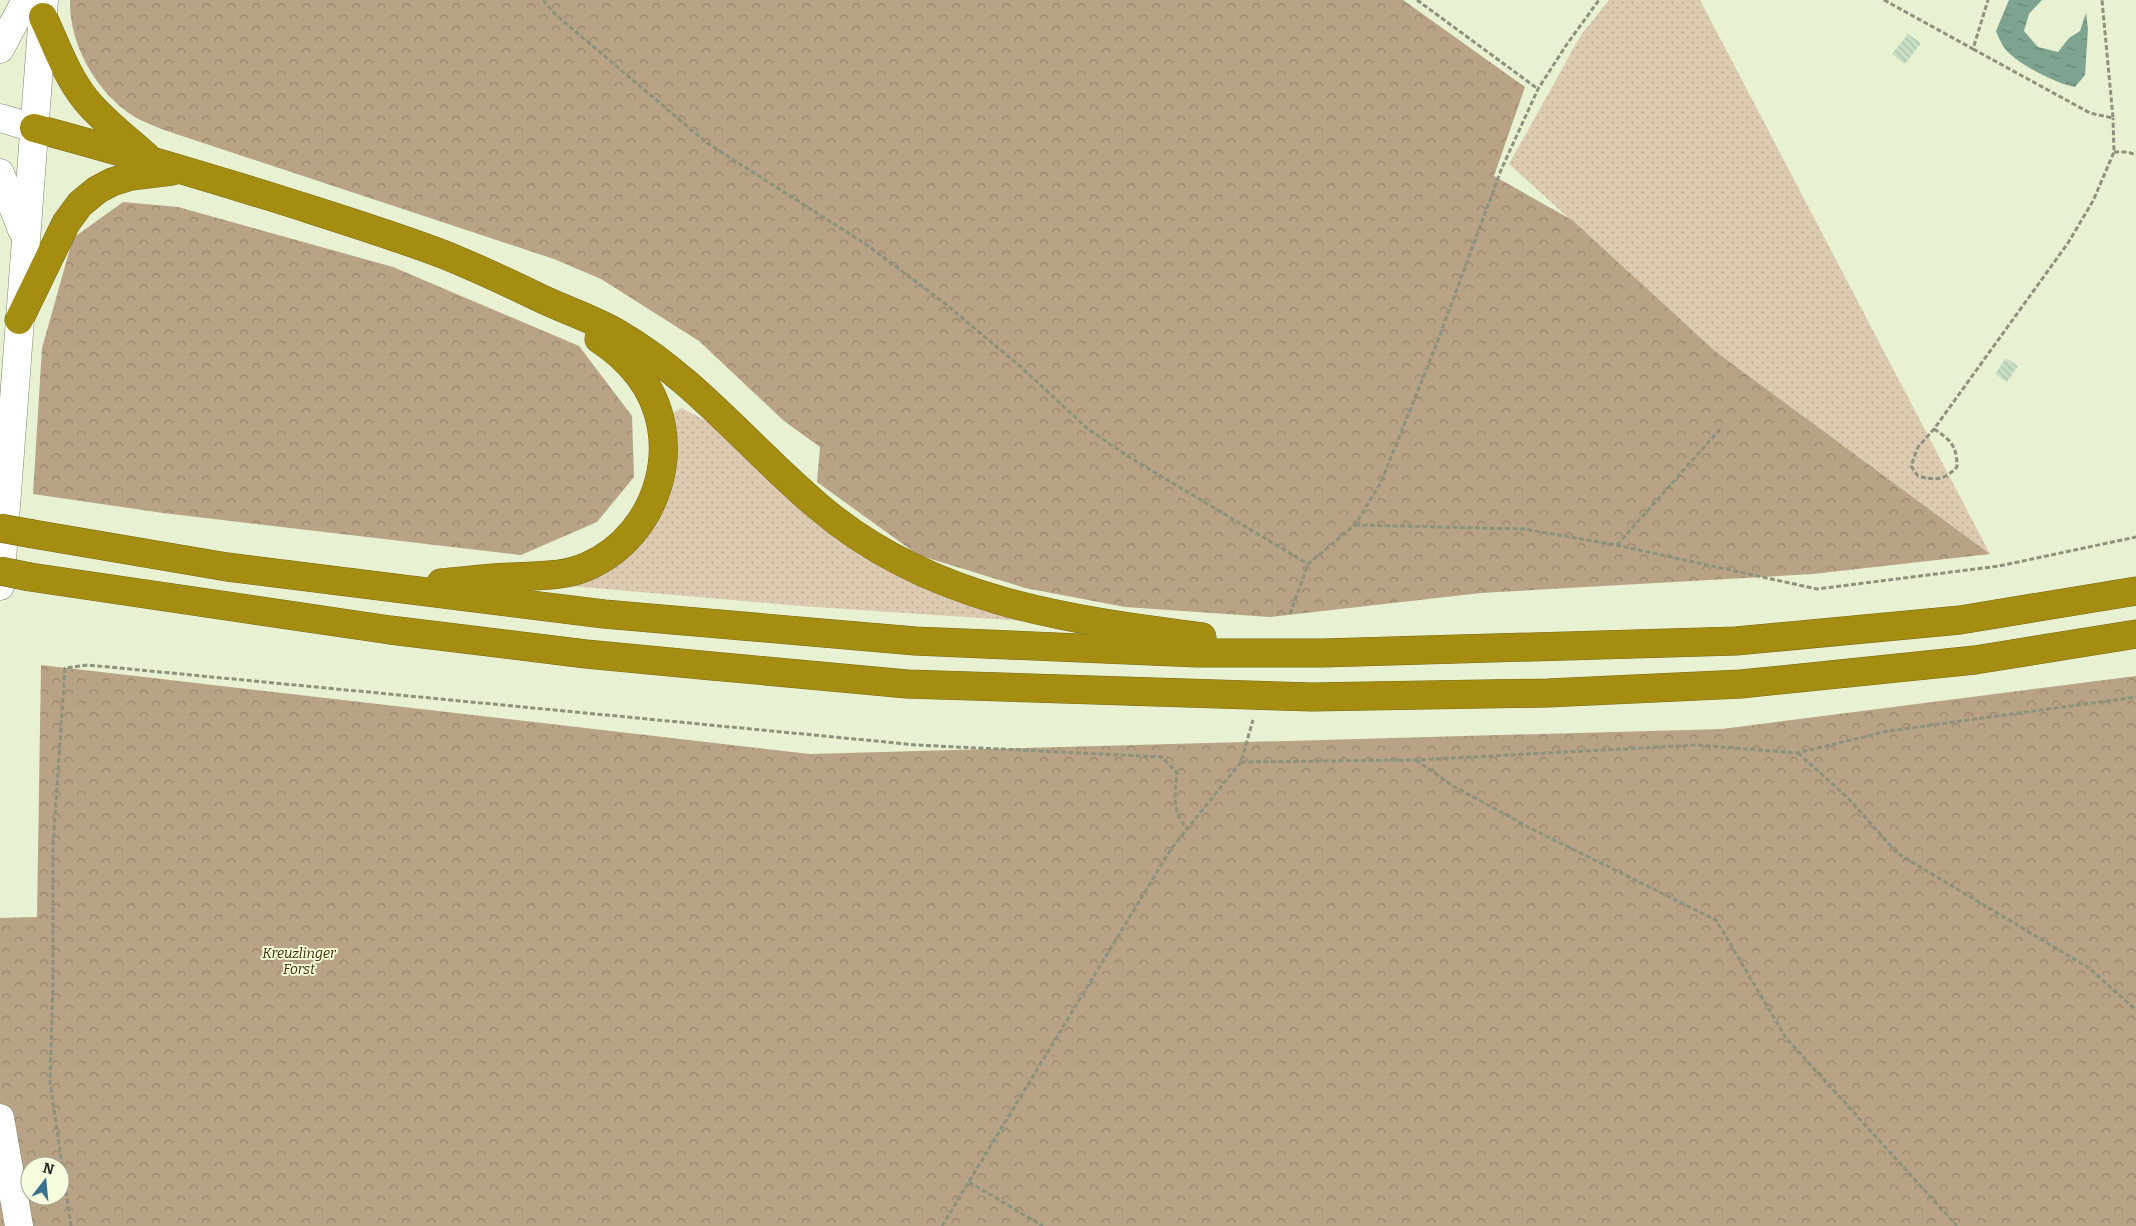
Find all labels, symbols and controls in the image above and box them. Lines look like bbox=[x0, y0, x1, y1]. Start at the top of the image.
park label: Kreuzlinger Forst bbox=[262, 945, 337, 978]
north arrow bbox=[20, 1156, 70, 1206]
text: N bbox=[41, 1159, 56, 1179]

